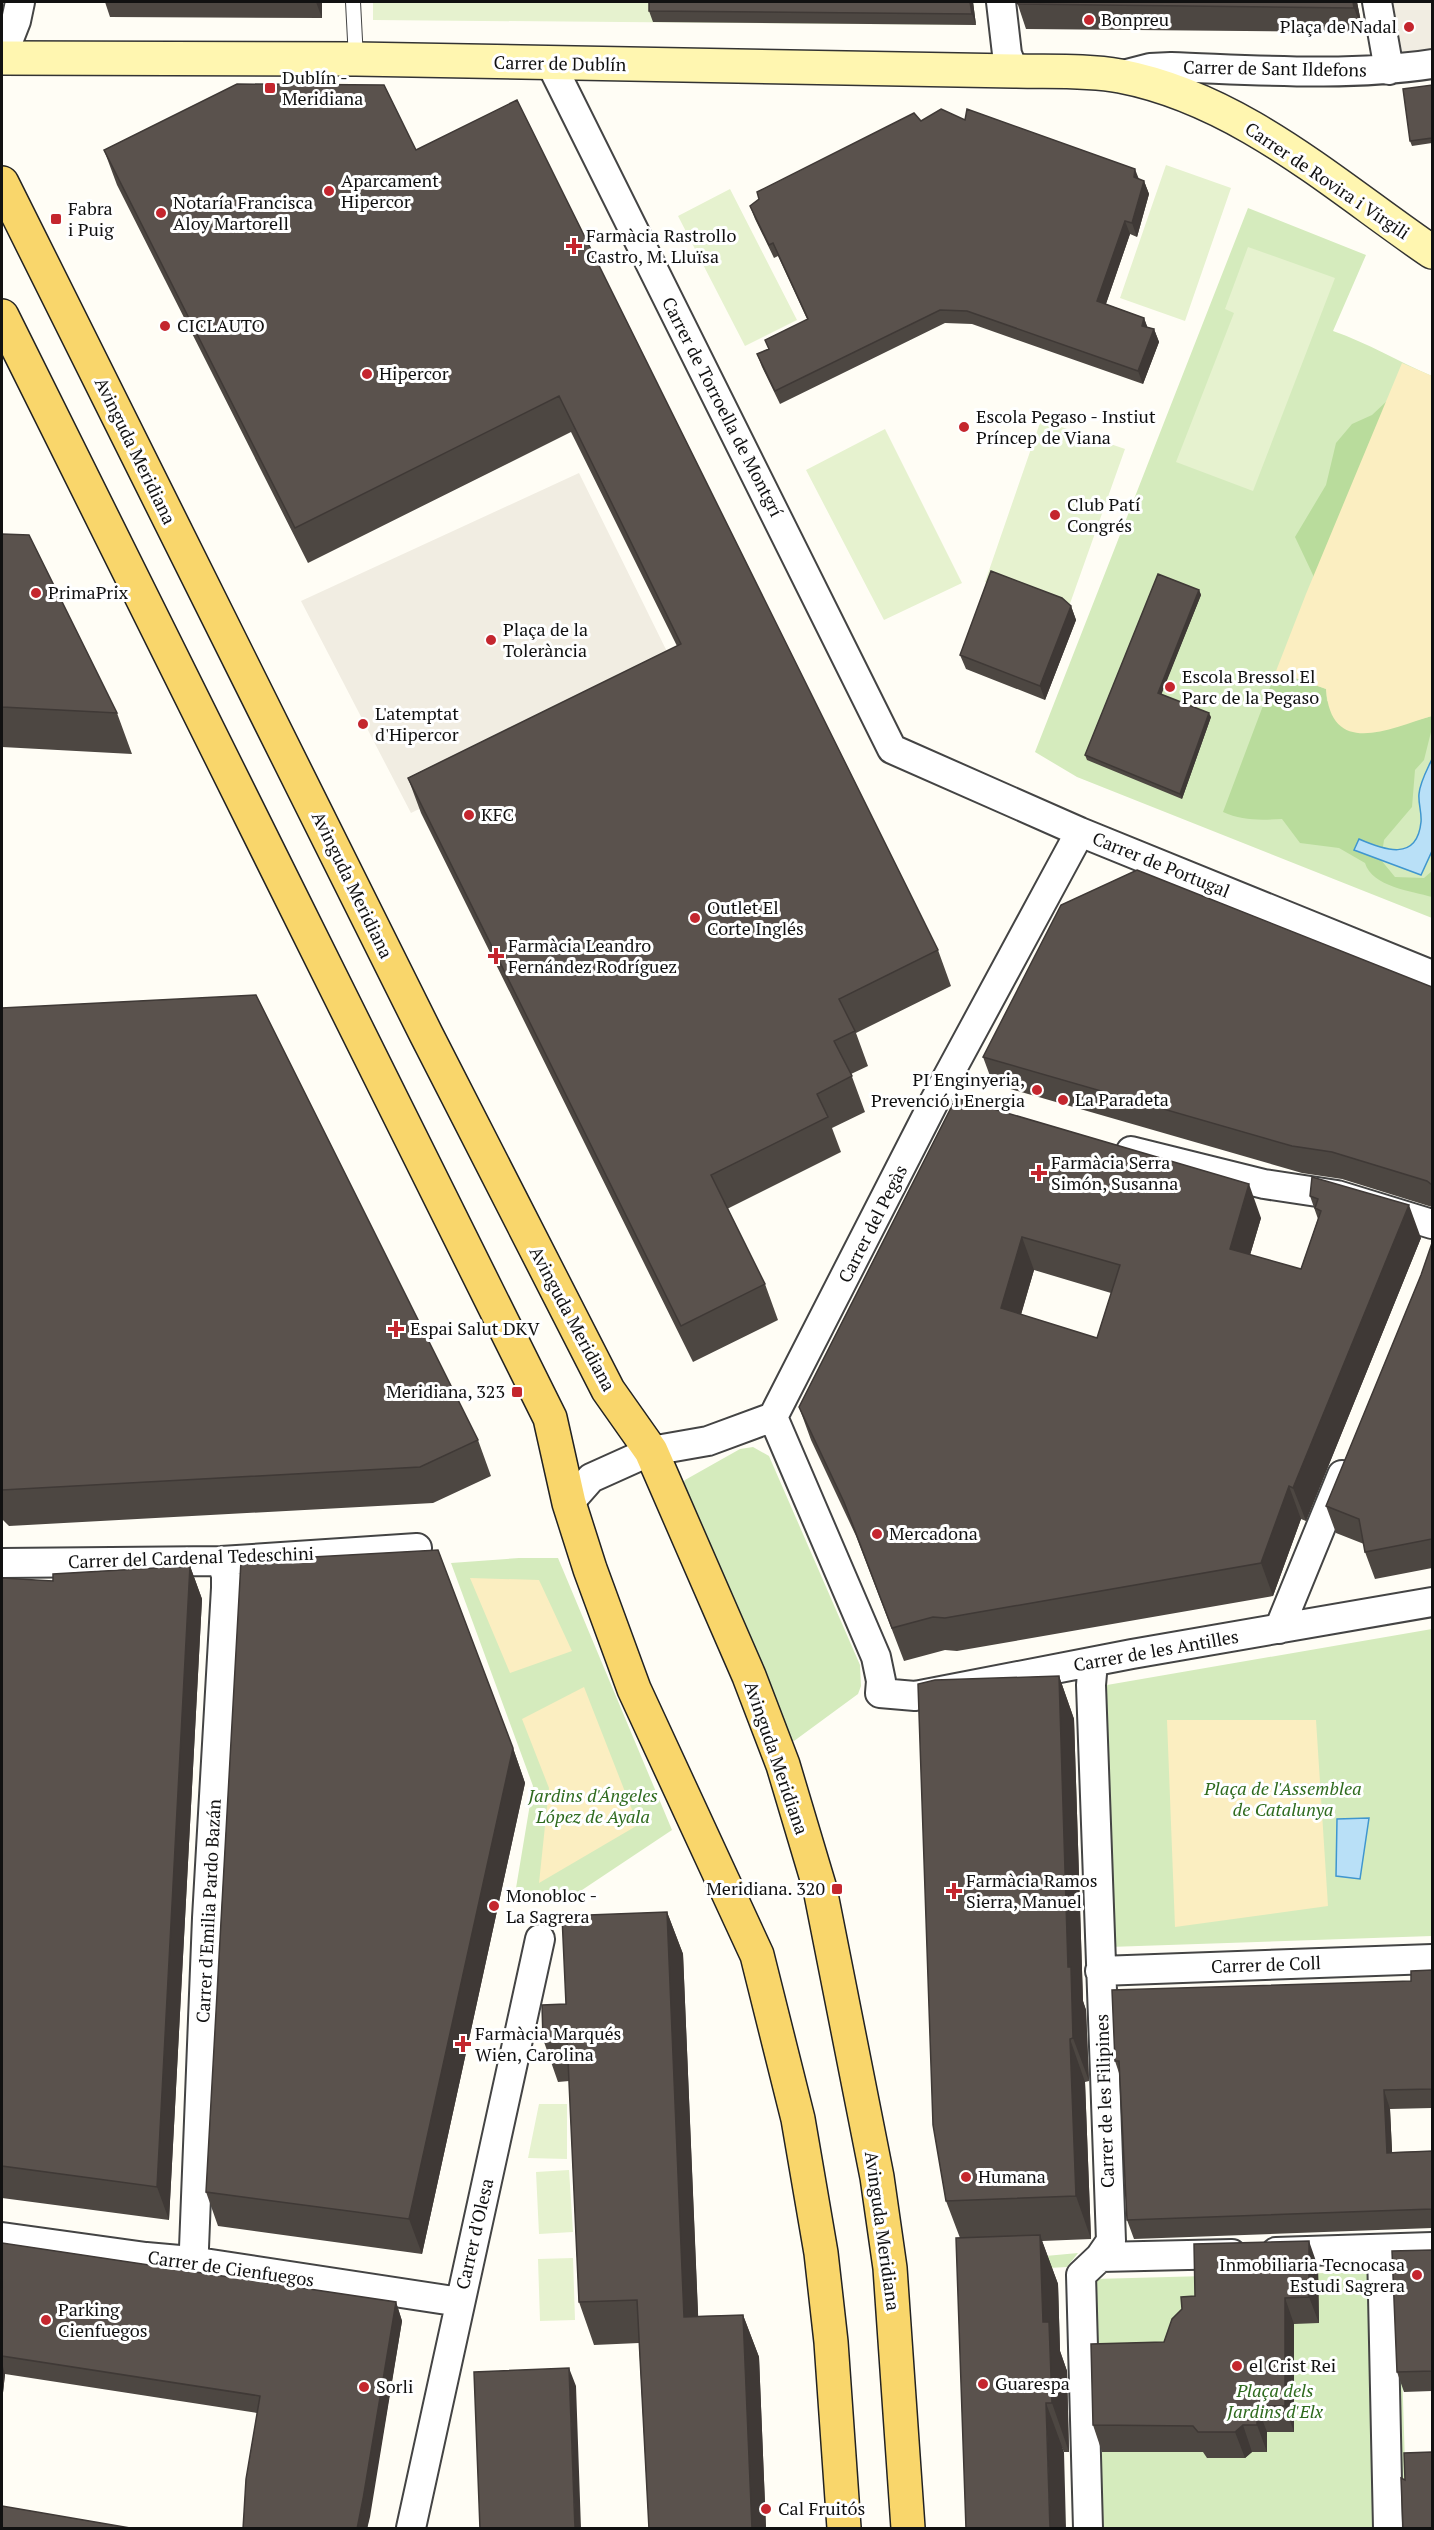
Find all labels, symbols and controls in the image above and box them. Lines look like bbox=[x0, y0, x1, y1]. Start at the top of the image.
place label: Bonpreu bbox=[1101, 7, 1169, 31]
marker: Bonpreu bbox=[1082, 13, 1096, 27]
place label: Plaça de Nadal bbox=[1280, 14, 1397, 38]
marker: Plaça de Nadal bbox=[1402, 20, 1416, 34]
street label: Carrer de Dublín bbox=[493, 50, 627, 76]
street label: Carrer de Sant Ildefons bbox=[1183, 54, 1367, 82]
place label: Dublín - Meridiana bbox=[282, 65, 363, 110]
marker: Dublín - Meridiana bbox=[263, 81, 277, 95]
street label: Carrer de Rovira i Virgili bbox=[1241, 116, 1415, 244]
place label: Aparcament Hipercor bbox=[341, 168, 439, 213]
marker: Aparcament Hipercor bbox=[322, 184, 336, 198]
place label: Notaría Francisca Aloy Martorell bbox=[173, 190, 313, 235]
place label: Fabra i Puig bbox=[68, 196, 114, 241]
marker: Notaría Francisca Aloy Martorell bbox=[154, 206, 168, 220]
marker: Fabra i Puig bbox=[49, 212, 63, 226]
place label: Farmàcia Rastrollo Castro, M. Lluïsa bbox=[586, 223, 736, 268]
marker: Farmàcia Rastrollo Castro, M. Lluïsa bbox=[567, 239, 581, 253]
street label: Carrer de Torroella de Montgrí bbox=[657, 293, 789, 521]
place label: CICLAUTO bbox=[177, 313, 265, 337]
marker: CICLAUTO bbox=[158, 319, 172, 333]
place label: Hipercor bbox=[379, 361, 449, 385]
marker: Hipercor bbox=[360, 367, 374, 381]
street label: Avinguda Meridiana bbox=[90, 373, 182, 528]
place label: Escola Pegaso - Instiut Príncep de Viana bbox=[976, 404, 1156, 449]
marker: Escola Pegaso - Instiut Príncep de Viana bbox=[957, 420, 971, 434]
place label: Club Patí Congrés bbox=[1067, 492, 1141, 537]
marker: Club Patí Congrés bbox=[1048, 508, 1062, 522]
place label: PrimaPrix bbox=[48, 580, 129, 604]
marker: PrimaPrix bbox=[29, 586, 43, 600]
place label: Plaça de la Tolerància bbox=[503, 617, 588, 662]
marker: Plaça de la Tolerància bbox=[484, 633, 498, 647]
place label: Escola Bressol El Parc de la Pegaso bbox=[1182, 664, 1319, 709]
marker: Escola Bressol El Parc de la Pegaso bbox=[1163, 680, 1177, 694]
place label: L'atemptat d'Hipercor bbox=[375, 701, 459, 746]
marker: L'atemptat d'Hipercor bbox=[356, 717, 370, 731]
place label: KFC bbox=[481, 802, 514, 826]
street label: Avinguda Meridiana bbox=[307, 807, 399, 962]
marker: KFC bbox=[462, 808, 476, 822]
street label: Carrer de Portugal bbox=[1089, 826, 1234, 903]
place label: Outlet El Corte Inglés bbox=[707, 895, 804, 940]
marker: Outlet El Corte Inglés bbox=[688, 911, 702, 925]
place label: Farmàcia Leandro Fernández Rodríguez bbox=[508, 933, 677, 978]
marker: Farmàcia Leandro Fernández Rodríguez bbox=[489, 949, 503, 963]
place label: PI Enginyeria, Prevenció i Energia bbox=[871, 1067, 1025, 1112]
marker: PI Enginyeria, Prevenció i Energia bbox=[1030, 1083, 1044, 1097]
place label: La Paradeta bbox=[1075, 1087, 1169, 1111]
marker: La Paradeta bbox=[1056, 1093, 1070, 1107]
place label: Farmàcia Serra Simón, Susanna bbox=[1051, 1150, 1178, 1195]
street label: Carrer del Pegàs bbox=[832, 1161, 912, 1287]
marker: Farmàcia Serra Simón, Susanna bbox=[1032, 1166, 1046, 1180]
street label: Avinguda Meridiana bbox=[525, 1242, 621, 1395]
place label: Espai Salut DKV bbox=[410, 1316, 540, 1340]
marker: Espai Salut DKV bbox=[387, 1320, 405, 1338]
place label: Meridiana, 323 bbox=[386, 1379, 505, 1403]
marker: Meridiana, 323 bbox=[510, 1385, 524, 1399]
place label: Mercadona bbox=[889, 1521, 978, 1545]
marker: Mercadona bbox=[870, 1527, 884, 1541]
street label: Carrer del Cardenal Tedeschini bbox=[67, 1541, 314, 1573]
street label: Carrer de les Antilles bbox=[1071, 1624, 1240, 1676]
street label: Avinguda Meridiana bbox=[739, 1678, 814, 1838]
park label: Plaça de l'Assemblea de Catalunya bbox=[1203, 1776, 1362, 1821]
park label: Jardins d'Ángeles López de Ayala bbox=[527, 1783, 658, 1828]
street label: Carrer d'Emilia Pardo Bazán bbox=[190, 1798, 226, 2024]
place label: Farmàcia Ramos Sierra, Manuel bbox=[966, 1868, 1098, 1913]
place label: Meridiana. 320 bbox=[706, 1876, 825, 1900]
marker: Meridiana. 320 bbox=[830, 1882, 844, 1896]
place label: Monobloc - La Sagrera bbox=[506, 1883, 597, 1928]
marker: Farmàcia Ramos Sierra, Manuel bbox=[947, 1884, 961, 1898]
marker: Monobloc - La Sagrera bbox=[487, 1899, 501, 1913]
street label: Carrer de Coll bbox=[1210, 1950, 1321, 1978]
street label: Carrer de les Filipines bbox=[1089, 2014, 1119, 2188]
place label: Farmàcia Marqués Wien, Carolina bbox=[475, 2021, 621, 2066]
marker: Farmàcia Marqués Wien, Carolina bbox=[456, 2037, 470, 2051]
street label: Avinguda Meridiana bbox=[860, 2150, 906, 2312]
place label: Humana bbox=[978, 2164, 1046, 2188]
marker: Humana bbox=[959, 2170, 973, 2184]
street label: Carrer d'Olesa bbox=[450, 2176, 498, 2292]
street label: Carrer de Cienfuegos bbox=[146, 2244, 316, 2292]
place label: Inmobiliaria Tecnocasa Estudi Sagrera bbox=[1219, 2252, 1405, 2297]
marker: Inmobiliaria Tecnocasa Estudi Sagrera bbox=[1410, 2268, 1424, 2282]
place label: Parking Cienfuegos bbox=[58, 2297, 148, 2342]
marker: Parking Cienfuegos bbox=[39, 2313, 53, 2327]
place label: el Crist Rei bbox=[1249, 2353, 1336, 2377]
marker: el Crist Rei bbox=[1230, 2359, 1244, 2373]
place label: Guarespa bbox=[995, 2371, 1070, 2395]
place label: Sorli bbox=[376, 2374, 413, 2398]
marker: Guarespa bbox=[976, 2377, 990, 2391]
park label: Plaça dels Jardins d'Elx bbox=[1226, 2378, 1324, 2423]
marker: Sorli bbox=[357, 2380, 371, 2394]
place label: Cal Fruitós bbox=[778, 2496, 865, 2520]
marker: Cal Fruitós bbox=[759, 2502, 773, 2516]

